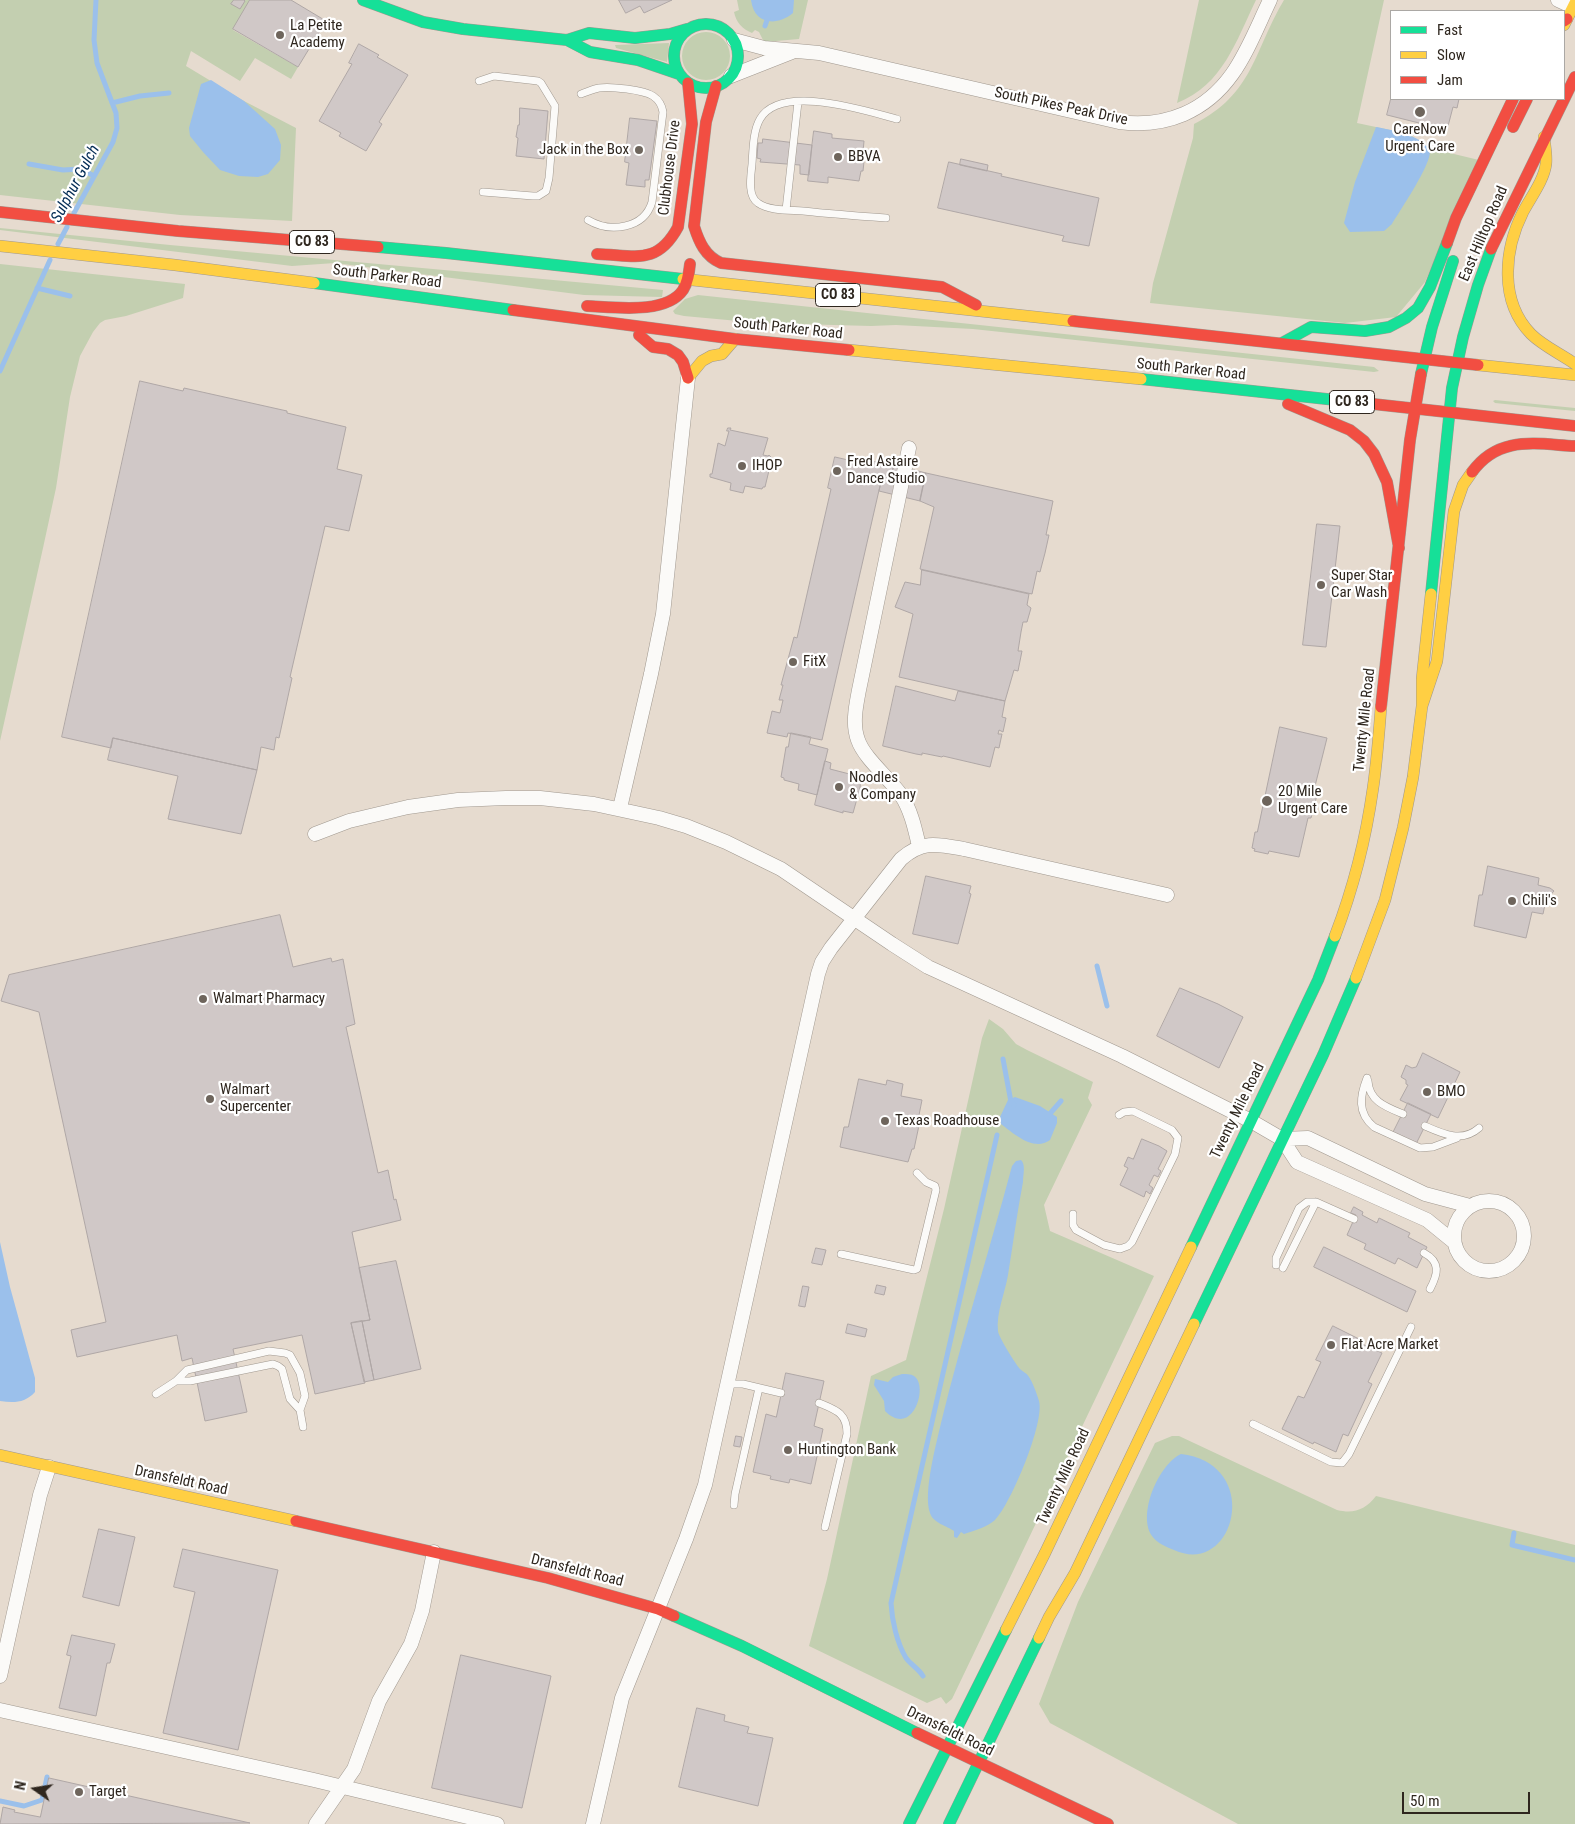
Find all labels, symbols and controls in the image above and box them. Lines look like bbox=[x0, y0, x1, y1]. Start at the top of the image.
legend bbox=[1390, 10, 1565, 100]
place label: La Petite Academy bbox=[290, 17, 345, 52]
text: Fast bbox=[1437, 21, 1462, 39]
marker: La Petite Academy bbox=[274, 29, 286, 41]
text: Slow bbox=[1437, 46, 1466, 64]
text: Jam bbox=[1437, 71, 1463, 89]
street label: South Pikes Peak Drive bbox=[993, 84, 1129, 130]
marker: CareNow Urgent Care bbox=[1413, 105, 1427, 119]
street label: Clubhouse Drive bbox=[655, 119, 685, 217]
place label: CareNow Urgent Care bbox=[1385, 121, 1455, 156]
place label: Jack in the Box bbox=[539, 141, 629, 159]
water label: Sulphur Gulch bbox=[48, 142, 104, 226]
marker: Jack in the Box bbox=[633, 144, 645, 156]
place label: BBVA bbox=[848, 148, 881, 166]
marker: BBVA bbox=[832, 151, 844, 163]
street label: East Hilltop Road bbox=[1456, 184, 1512, 284]
road number: CO 83 bbox=[290, 230, 334, 253]
street label: South Parker Road bbox=[332, 261, 442, 293]
road number: CO 83 bbox=[816, 284, 860, 306]
street label: South Parker Road bbox=[733, 314, 843, 344]
street label: South Parker Road bbox=[1136, 355, 1246, 385]
road number: CO 83 bbox=[1330, 391, 1374, 414]
place label: Fred Astaire Dance Studio bbox=[847, 453, 925, 488]
place label: IHOP bbox=[752, 457, 782, 475]
marker: IHOP bbox=[736, 460, 748, 472]
marker: Fred Astaire Dance Studio bbox=[831, 465, 843, 477]
place label: Super Star Car Wash bbox=[1331, 567, 1392, 602]
marker: Super Star Car Wash bbox=[1315, 579, 1327, 591]
place label: FitX bbox=[803, 653, 826, 671]
marker: FitX bbox=[787, 656, 799, 668]
street label: Twenty Mile Road bbox=[1351, 667, 1379, 773]
place label: Noodles & Company bbox=[849, 769, 916, 804]
marker: Noodles & Company bbox=[833, 781, 845, 793]
place label: 20 Mile Urgent Care bbox=[1278, 783, 1348, 818]
marker: 20 Mile Urgent Care bbox=[1260, 794, 1274, 808]
place label: Chili's bbox=[1522, 892, 1557, 910]
marker: Chili's bbox=[1506, 895, 1518, 907]
place label: Walmart Pharmacy bbox=[213, 990, 325, 1008]
marker: Walmart Pharmacy bbox=[197, 993, 209, 1005]
street label: Twenty Mile Road bbox=[1207, 1060, 1269, 1162]
place label: Walmart Supercenter bbox=[220, 1081, 291, 1116]
place label: BMO bbox=[1437, 1083, 1466, 1101]
marker: BMO bbox=[1421, 1086, 1433, 1098]
marker: Walmart Supercenter bbox=[204, 1093, 216, 1105]
place label: Texas Roadhouse bbox=[895, 1112, 999, 1130]
marker: Texas Roadhouse bbox=[879, 1115, 891, 1127]
place label: Flat Acre Market bbox=[1341, 1336, 1438, 1354]
marker: Flat Acre Market bbox=[1325, 1339, 1337, 1351]
street label: Twenty Mile Road bbox=[1034, 1426, 1094, 1528]
place label: Huntington Bank bbox=[798, 1441, 896, 1459]
marker: Huntington Bank bbox=[782, 1444, 794, 1456]
street label: Dransfeldt Road bbox=[133, 1462, 229, 1500]
street label: Dransfeldt Road bbox=[529, 1551, 625, 1591]
street label: Dransfeldt Road bbox=[904, 1703, 996, 1761]
north arrow bbox=[10, 1764, 60, 1814]
text: N bbox=[12, 1780, 29, 1792]
scale bar bbox=[1405, 1782, 1532, 1814]
place label: Target bbox=[89, 1783, 126, 1801]
marker: Target bbox=[73, 1786, 85, 1798]
text: 50 m bbox=[1410, 1792, 1440, 1810]

